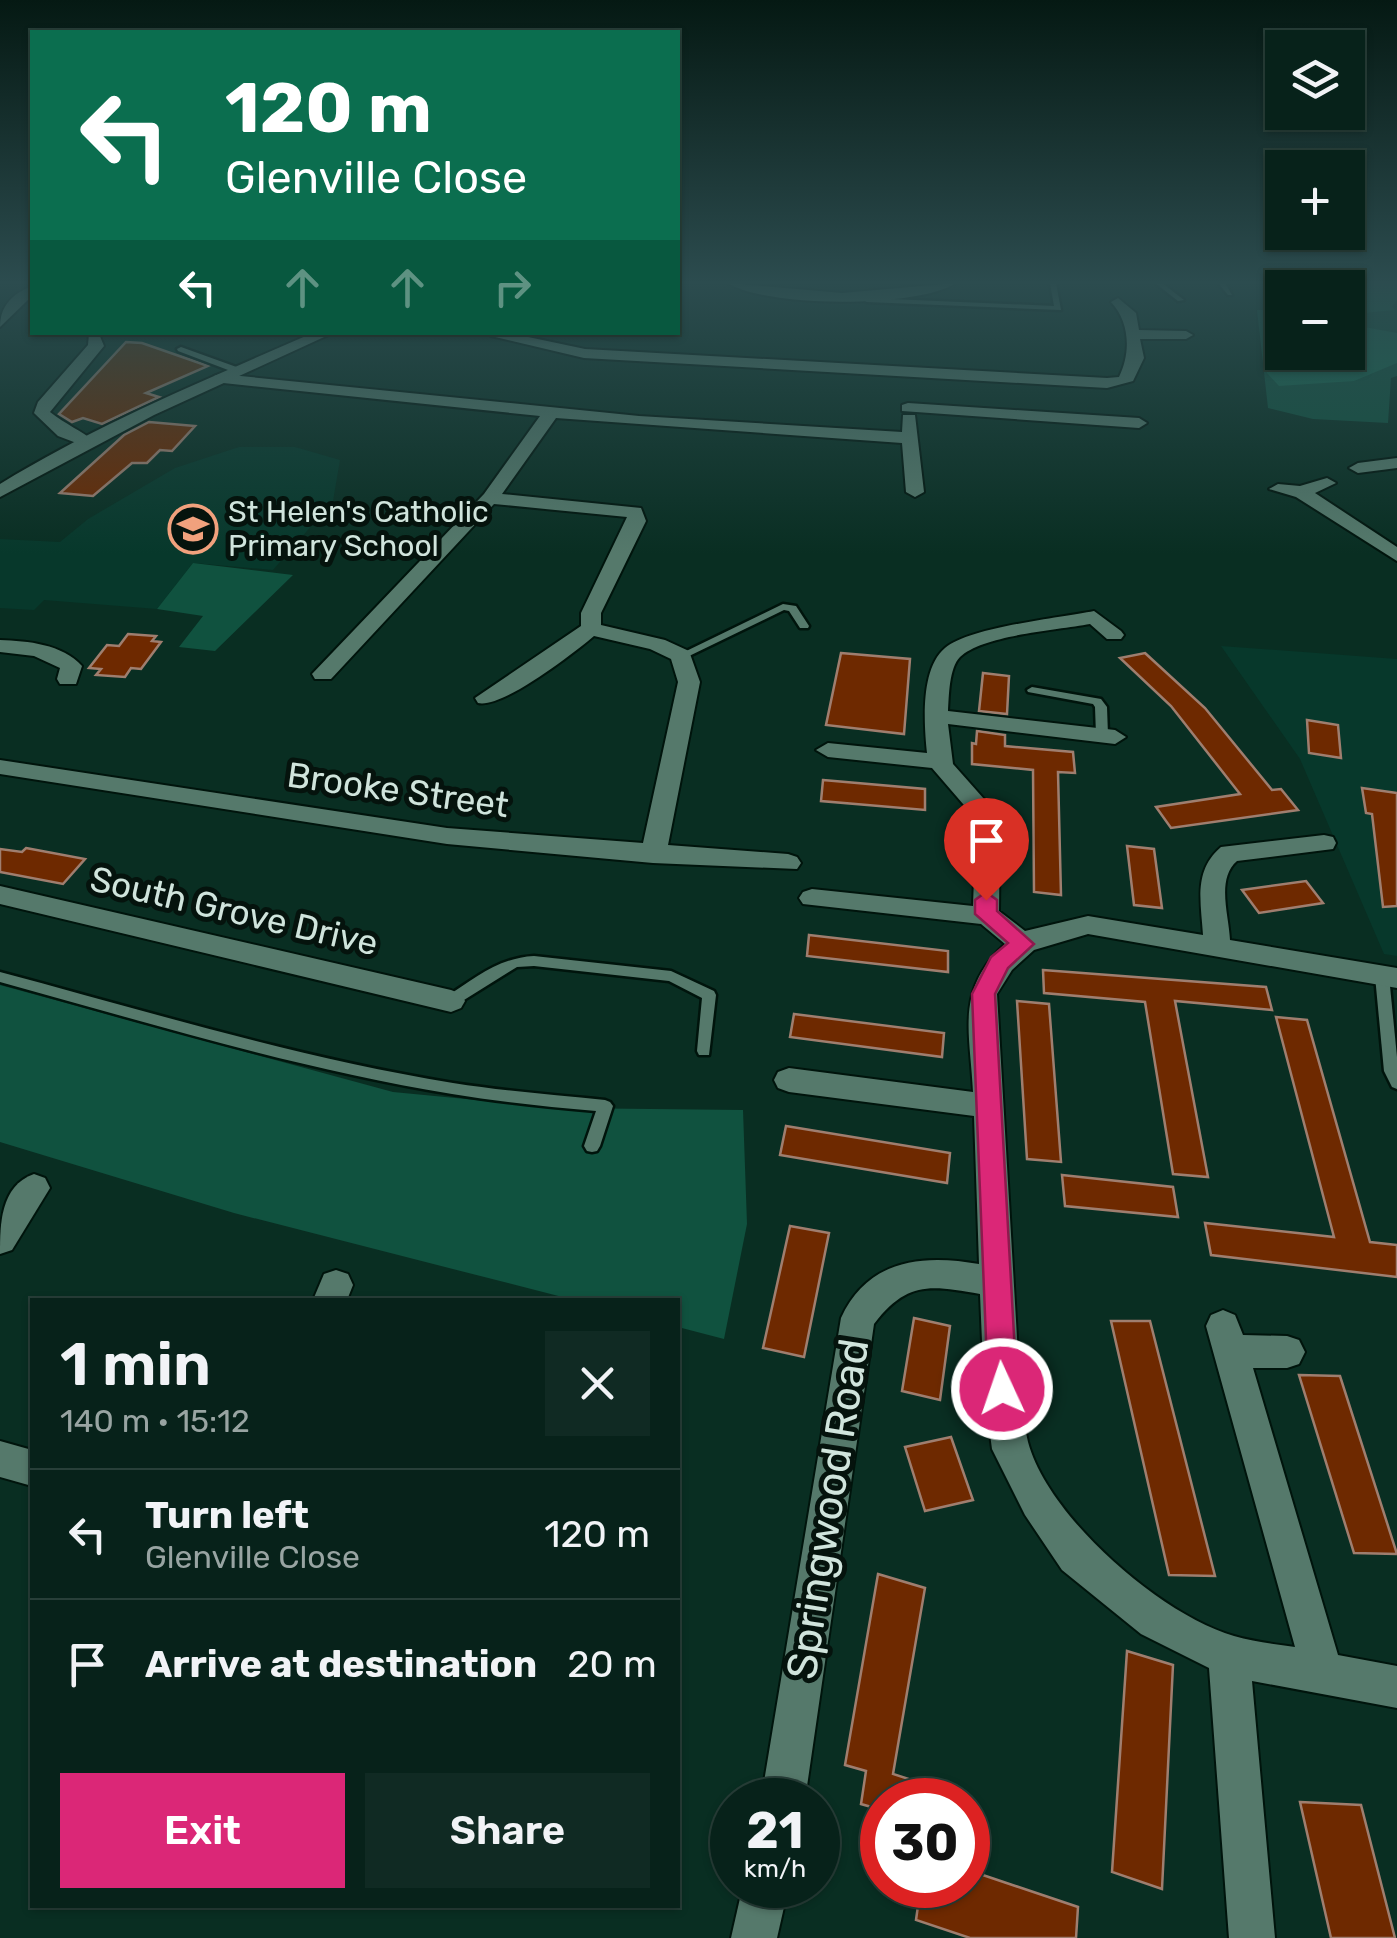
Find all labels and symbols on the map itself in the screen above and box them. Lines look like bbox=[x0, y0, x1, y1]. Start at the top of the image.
place label: St Helen's Catholic Primary School bbox=[228, 494, 489, 564]
school or university icon: St Helen's Catholic Primary School bbox=[167, 503, 219, 555]
street label: Brooke Street bbox=[285, 754, 511, 826]
pin bbox=[944, 798, 1029, 901]
street label: South Grove Drive bbox=[86, 857, 382, 965]
street label: Springwood Road bbox=[776, 1335, 880, 1683]
position arrow bbox=[950, 1337, 1054, 1441]
speed limit sign: 30 bbox=[860, 1778, 990, 1908]

